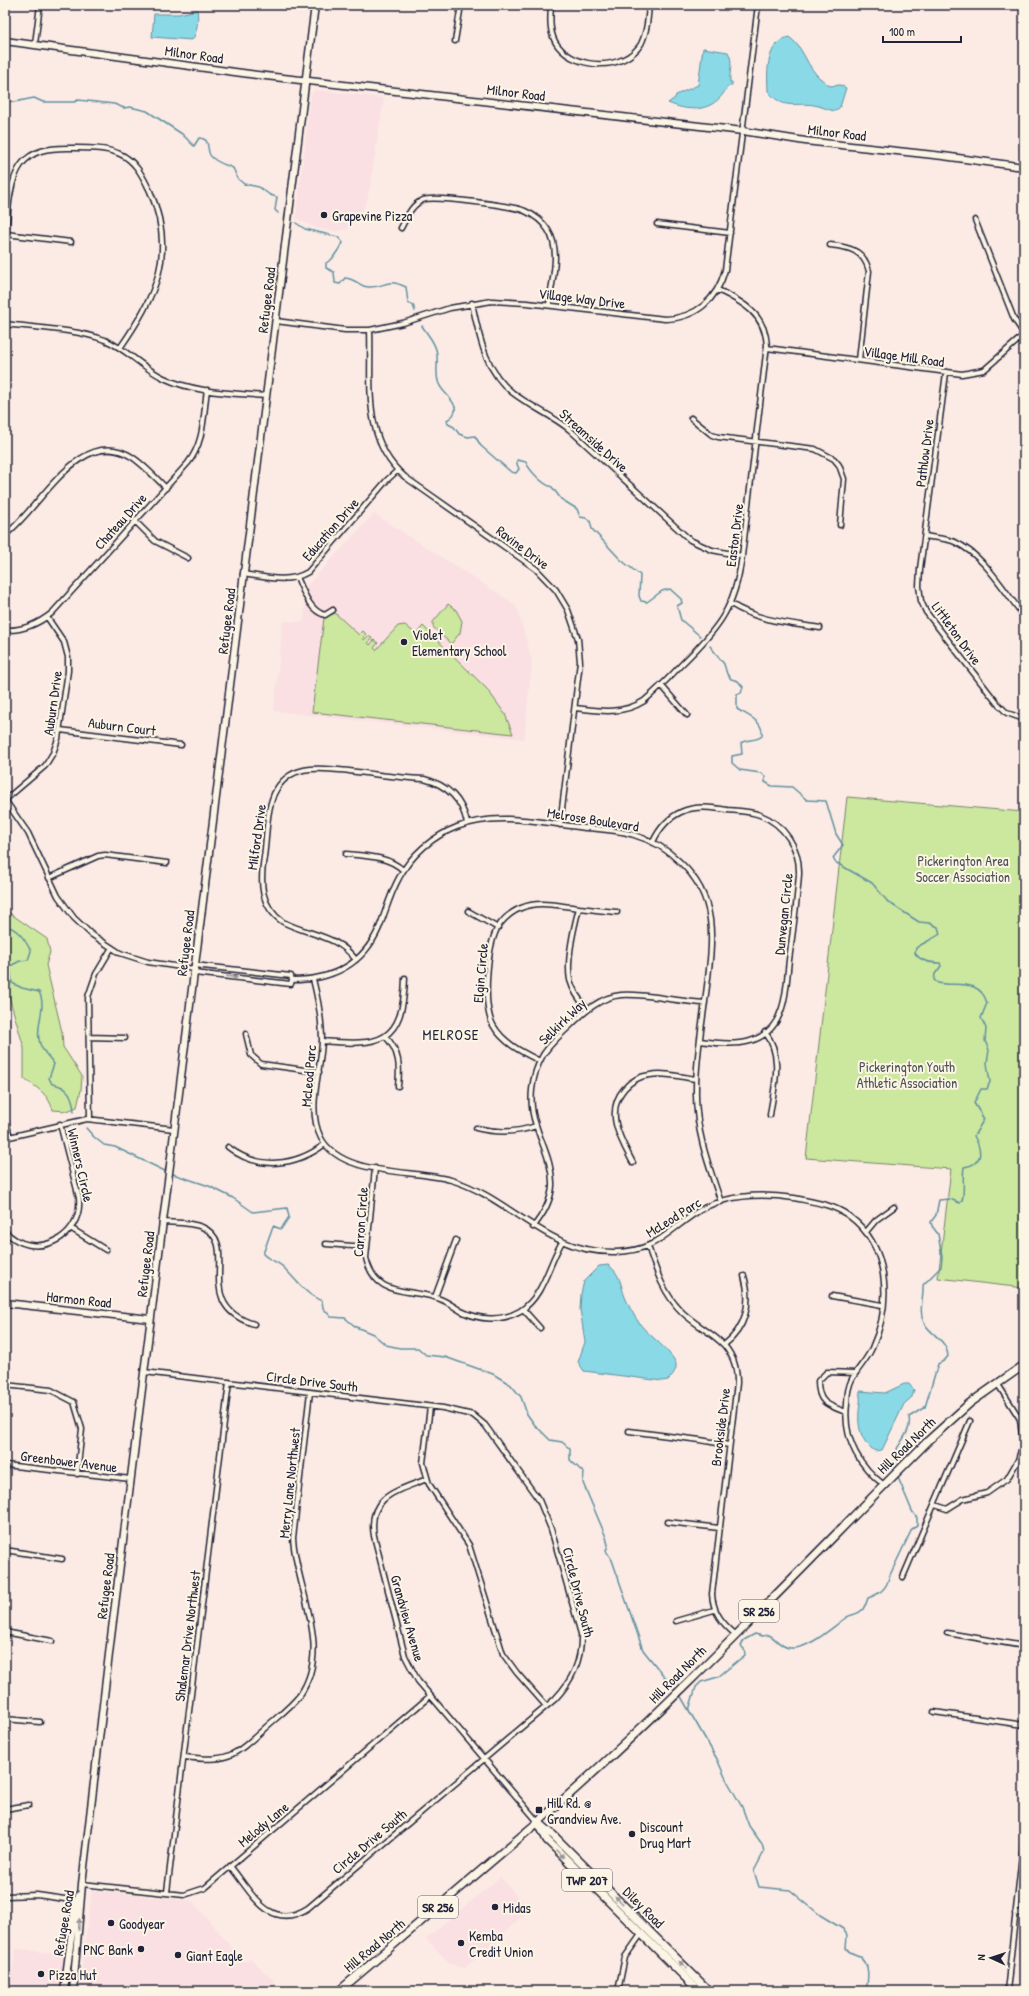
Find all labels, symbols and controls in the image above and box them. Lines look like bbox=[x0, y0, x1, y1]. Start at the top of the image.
scale bar bbox=[883, 18, 961, 44]
text: 100 m bbox=[889, 23, 915, 40]
street label: Milnor Road bbox=[164, 41, 225, 68]
street label: Milnor Road bbox=[486, 79, 547, 105]
street label: Milnor Road bbox=[807, 119, 868, 145]
place label: Grapevine Pizza bbox=[332, 206, 413, 226]
marker: Grapevine Pizza bbox=[319, 210, 329, 220]
street label: Refugee Road bbox=[253, 266, 281, 334]
street label: Village Way Drive bbox=[537, 283, 627, 314]
street label: Village Mill Road bbox=[862, 341, 946, 372]
street label: Streamside Drive bbox=[556, 404, 633, 476]
street label: Pathlow Drive bbox=[910, 418, 938, 488]
street label: Chateau Drive bbox=[89, 488, 151, 553]
street label: Education Drive bbox=[297, 493, 363, 565]
street label: Easton Drive bbox=[721, 502, 747, 568]
street label: Ravine Drive bbox=[493, 521, 554, 574]
street label: Refugee Road bbox=[213, 587, 241, 655]
street label: Littleton Drive bbox=[928, 598, 987, 669]
place label: Violet Elementary School bbox=[412, 625, 507, 661]
marker: Violet Elementary School bbox=[399, 637, 409, 647]
street label: Auburn Drive bbox=[38, 669, 66, 737]
street label: Auburn Court bbox=[87, 712, 157, 740]
street label: Milford Drive bbox=[242, 802, 270, 871]
street label: Melrose Boulevard bbox=[546, 802, 641, 836]
park label: Pickerington Area Soccer Association bbox=[916, 851, 1010, 886]
street label: Dunvegan Circle bbox=[769, 872, 798, 956]
street label: Refugee Road bbox=[172, 909, 200, 977]
street label: Elgin Circle bbox=[468, 942, 493, 1004]
one-way arrow bbox=[226, 974, 239, 980]
street label: Selkirk Way bbox=[534, 994, 591, 1049]
district label: MELROSE bbox=[423, 1024, 479, 1045]
street label: McLeod Parc bbox=[296, 1044, 320, 1108]
park label: Pickerington Youth Athletic Association bbox=[857, 1057, 957, 1092]
street label: Winners Circle bbox=[63, 1126, 99, 1204]
street label: Carron Circle bbox=[348, 1186, 372, 1258]
street label: McLeod Parc bbox=[642, 1192, 705, 1241]
street label: Refugee Road bbox=[132, 1230, 160, 1298]
street label: Harmon Road bbox=[46, 1286, 113, 1312]
street label: Circle Drive South bbox=[265, 1366, 359, 1396]
street label: Brookside Drive bbox=[706, 1386, 734, 1467]
street label: Hill Road North bbox=[873, 1412, 939, 1478]
street label: Merry Lane Northwest bbox=[274, 1427, 305, 1539]
street label: Greenbower Avenue bbox=[20, 1446, 119, 1476]
street label: Circle Drive South bbox=[559, 1545, 599, 1639]
street label: Refugee Road bbox=[92, 1552, 120, 1620]
street label: Shalemar Drive Northwest bbox=[170, 1569, 204, 1703]
street label: Grandview Avenue bbox=[387, 1573, 430, 1664]
road number: SR 256 bbox=[739, 1600, 779, 1622]
street label: Hill Road North bbox=[644, 1641, 710, 1707]
place label: Hill Rd. @ Grandview Ave. bbox=[547, 1793, 621, 1828]
street label: Melody Lane bbox=[234, 1797, 293, 1851]
street label: Circle Drive South bbox=[328, 1804, 410, 1878]
marker: Hill Rd. @ Grandview Ave. bbox=[534, 1805, 544, 1815]
place label: Discount Drug Mart bbox=[640, 1817, 691, 1853]
marker: Discount Drug Mart bbox=[627, 1829, 637, 1839]
one-way arrow bbox=[555, 1849, 565, 1859]
road number: TWP 207 bbox=[562, 1869, 612, 1891]
street label: Diley Road bbox=[618, 1882, 669, 1933]
street label: Refugee Road bbox=[48, 1888, 79, 1957]
one-way arrow bbox=[614, 1895, 624, 1905]
road number: SR 256 bbox=[418, 1896, 458, 1918]
place label: Midas bbox=[503, 1898, 531, 1917]
marker: Midas bbox=[490, 1902, 500, 1912]
place label: Goodyear bbox=[119, 1914, 165, 1934]
street label: Hill Road North bbox=[339, 1914, 409, 1976]
one-way arrow bbox=[76, 1918, 83, 1930]
marker: Goodyear bbox=[106, 1918, 116, 1928]
place label: Kemba Credit Union bbox=[469, 1926, 533, 1961]
marker: Kemba Credit Union bbox=[456, 1938, 466, 1948]
north arrow bbox=[971, 1938, 1011, 1978]
place label: PNC Bank bbox=[83, 1940, 133, 1959]
marker: PNC Bank bbox=[136, 1944, 146, 1954]
place label: Giant Eagle bbox=[186, 1946, 243, 1966]
marker: Giant Eagle bbox=[173, 1950, 183, 1960]
text: N bbox=[974, 1954, 988, 1961]
one-way arrow bbox=[679, 1960, 688, 1970]
place label: Pizza Hut bbox=[49, 1965, 97, 1984]
marker: Pizza Hut bbox=[36, 1969, 46, 1979]

